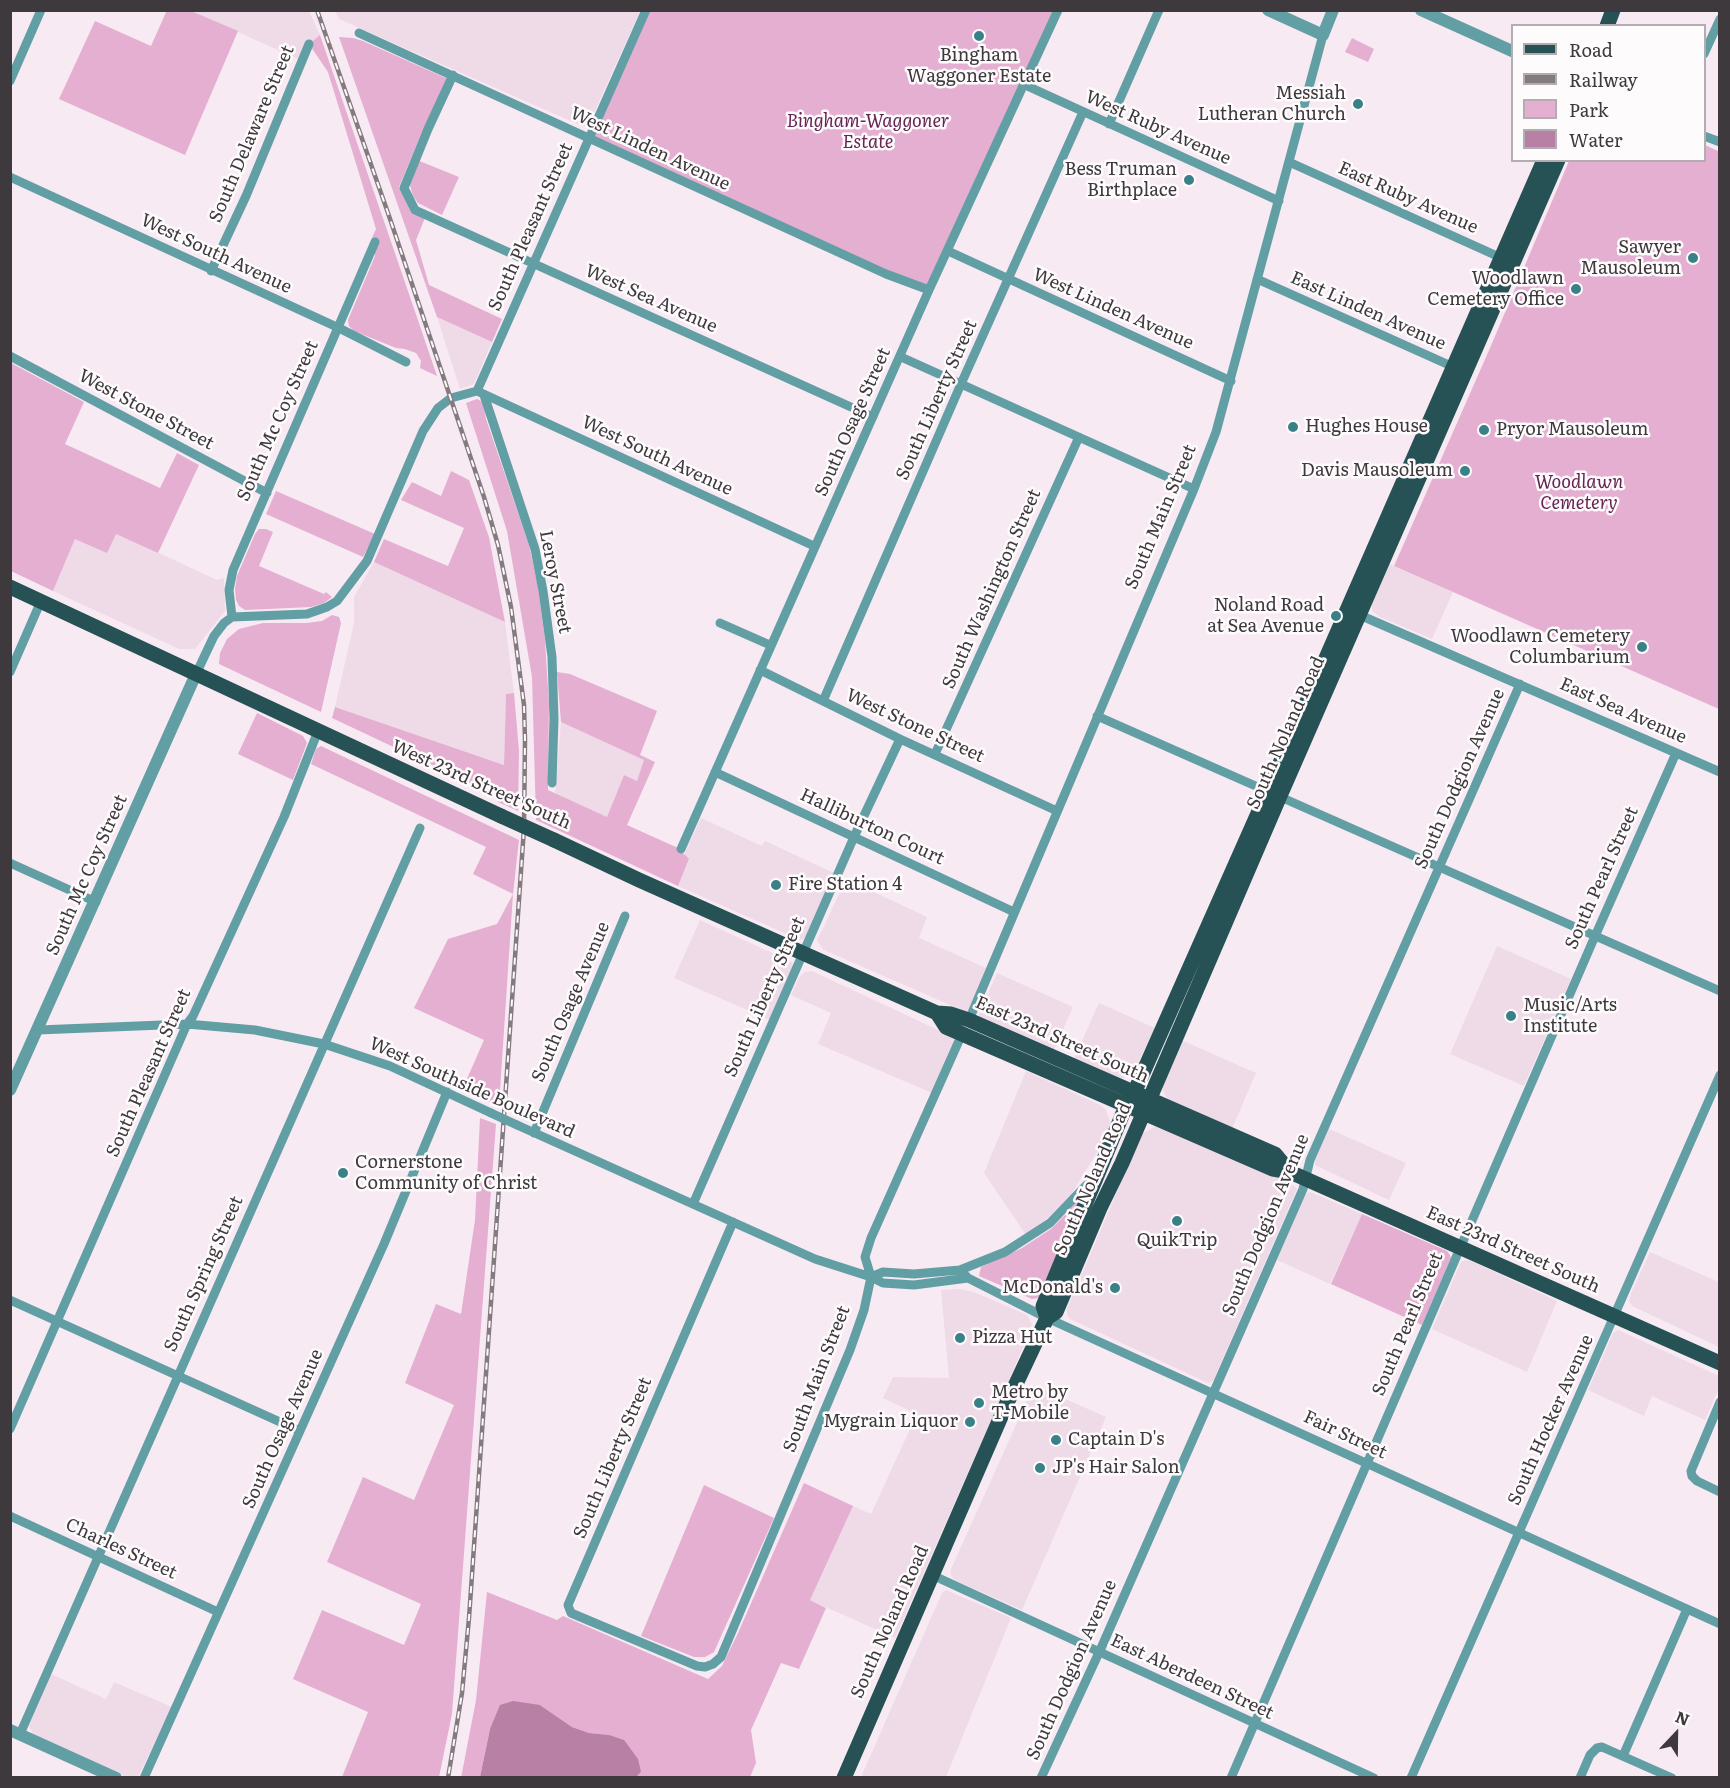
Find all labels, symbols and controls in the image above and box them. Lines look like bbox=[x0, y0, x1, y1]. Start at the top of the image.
legend bbox=[1511, 24, 1706, 162]
marker: Bingham Waggoner Estate bbox=[972, 29, 986, 43]
text: Road bbox=[1569, 36, 1613, 63]
street label: South Delaware Street bbox=[205, 42, 299, 226]
place label: Bingham Waggoner Estate bbox=[907, 45, 1051, 88]
text: Railway bbox=[1569, 66, 1638, 93]
place label: Messiah Lutheran Church bbox=[1198, 83, 1346, 125]
street label: West Ruby Avenue bbox=[1082, 86, 1234, 170]
text: Park bbox=[1569, 96, 1608, 123]
marker: Messiah Lutheran Church bbox=[1351, 97, 1365, 111]
street label: West Linden Avenue bbox=[567, 102, 733, 196]
park label: Bingham-Waggoner Estate bbox=[787, 111, 949, 154]
text: Water bbox=[1569, 126, 1622, 153]
street label: South Pleasant Street bbox=[484, 140, 578, 314]
street label: East Ruby Avenue bbox=[1335, 157, 1481, 239]
place label: Bess Truman Birthplace bbox=[1065, 159, 1177, 201]
marker: Bess Truman Birthplace bbox=[1182, 173, 1196, 187]
street label: West South Avenue bbox=[137, 210, 295, 298]
place label: Sawyer Mausoleum bbox=[1580, 237, 1681, 280]
marker: Sawyer Mausoleum bbox=[1686, 251, 1700, 265]
street label: West Sea Avenue bbox=[581, 260, 721, 338]
street label: West Linden Avenue bbox=[1029, 264, 1197, 354]
street label: East Linden Avenue bbox=[1287, 267, 1449, 355]
place label: Woodlawn Cemetery Office bbox=[1427, 268, 1564, 310]
marker: Woodlawn Cemetery Office bbox=[1569, 282, 1583, 296]
street label: South Liberty Street bbox=[892, 316, 982, 484]
street label: South Mc Coy Street bbox=[233, 337, 323, 505]
street label: South Osage Street bbox=[810, 344, 896, 500]
street label: West Stone Street bbox=[75, 365, 217, 455]
street label: West South Avenue bbox=[578, 412, 736, 500]
place label: Hughes House bbox=[1305, 416, 1428, 438]
place label: Pryor Mausoleum bbox=[1496, 419, 1648, 441]
marker: Hughes House bbox=[1286, 420, 1300, 434]
marker: Pryor Mausoleum bbox=[1477, 423, 1491, 437]
street label: South Main Street bbox=[1121, 441, 1201, 593]
place label: Davis Mausoleum bbox=[1301, 460, 1453, 482]
marker: Davis Mausoleum bbox=[1458, 464, 1472, 478]
park label: Woodlawn Cemetery bbox=[1535, 472, 1623, 514]
street label: South Washington Street bbox=[938, 486, 1046, 692]
street label: Leroy Street bbox=[534, 529, 576, 635]
place label: Noland Road at Sea Avenue bbox=[1207, 595, 1324, 638]
marker: Noland Road at Sea Avenue bbox=[1329, 609, 1343, 623]
place label: Woodlawn Cemetery Columbarium bbox=[1450, 626, 1630, 668]
marker: Woodlawn Cemetery Columbarium bbox=[1635, 640, 1649, 654]
street label: South Noland Road bbox=[1243, 653, 1329, 813]
street label: East Sea Avenue bbox=[1556, 673, 1690, 749]
street label: West Stone Street bbox=[842, 684, 988, 768]
street label: South Dodgion Avenue bbox=[1410, 685, 1510, 873]
street label: West 23rd Street South bbox=[388, 736, 574, 834]
street label: Halliburton Court bbox=[796, 784, 948, 870]
street label: South Mc Coy Street bbox=[42, 791, 132, 959]
street label: South Pearl Street bbox=[1561, 803, 1643, 953]
place label: Fire Station 4 bbox=[788, 874, 902, 896]
marker: Fire Station 4 bbox=[769, 878, 783, 892]
street label: South Liberty Street bbox=[720, 913, 810, 1081]
street label: South Osage Avenue bbox=[527, 919, 615, 1085]
street label: South Pleasant Street bbox=[102, 986, 196, 1160]
street label: East 23rd Street South bbox=[972, 992, 1152, 1088]
place label: Music/Arts Institute bbox=[1523, 995, 1617, 1038]
marker: Music/Arts Institute bbox=[1504, 1009, 1518, 1023]
street label: West Southside Boulevard bbox=[366, 1033, 578, 1143]
street label: South Noland Road bbox=[1050, 1099, 1136, 1259]
street label: South Dodgion Avenue bbox=[1218, 1131, 1314, 1319]
place label: Cornerstone Community of Christ bbox=[355, 1152, 537, 1194]
marker: Cornerstone Community of Christ bbox=[336, 1166, 350, 1180]
street label: South Spring Street bbox=[160, 1193, 248, 1355]
street label: East 23rd Street South bbox=[1423, 1202, 1603, 1298]
marker: QuikTrip bbox=[1170, 1214, 1184, 1228]
place label: QuikTrip bbox=[1137, 1230, 1217, 1252]
street label: South Pearl Street bbox=[1368, 1249, 1448, 1399]
place label: McDonald's bbox=[1002, 1277, 1103, 1299]
marker: McDonald's bbox=[1108, 1281, 1122, 1295]
street label: South Main Street bbox=[779, 1303, 855, 1455]
place label: Pizza Hut bbox=[972, 1327, 1053, 1349]
marker: Pizza Hut bbox=[953, 1331, 967, 1345]
street label: South Hocker Avenue bbox=[1504, 1331, 1598, 1509]
street label: South Osage Avenue bbox=[238, 1346, 328, 1512]
street label: South Liberty Street bbox=[569, 1374, 657, 1542]
place label: Metro by T-Mobile bbox=[991, 1382, 1069, 1424]
marker: Metro by T-Mobile bbox=[972, 1396, 986, 1410]
street label: Fair Street bbox=[1300, 1406, 1390, 1464]
place label: Mygrain Liquor bbox=[823, 1411, 958, 1433]
marker: Mygrain Liquor bbox=[963, 1415, 977, 1429]
place label: Captain D's bbox=[1068, 1429, 1164, 1451]
marker: Captain D's bbox=[1049, 1433, 1063, 1447]
place label: JP's Hair Salon bbox=[1052, 1457, 1180, 1479]
marker: JP's Hair Salon bbox=[1033, 1461, 1047, 1475]
street label: Charles Street bbox=[62, 1514, 180, 1584]
street label: South Noland Road bbox=[847, 1542, 933, 1702]
street label: South Dodgion Avenue bbox=[1022, 1576, 1122, 1764]
street label: East Aberdeen Street bbox=[1107, 1630, 1277, 1724]
north arrow bbox=[1646, 1704, 1706, 1764]
text: N bbox=[1672, 1704, 1693, 1731]

